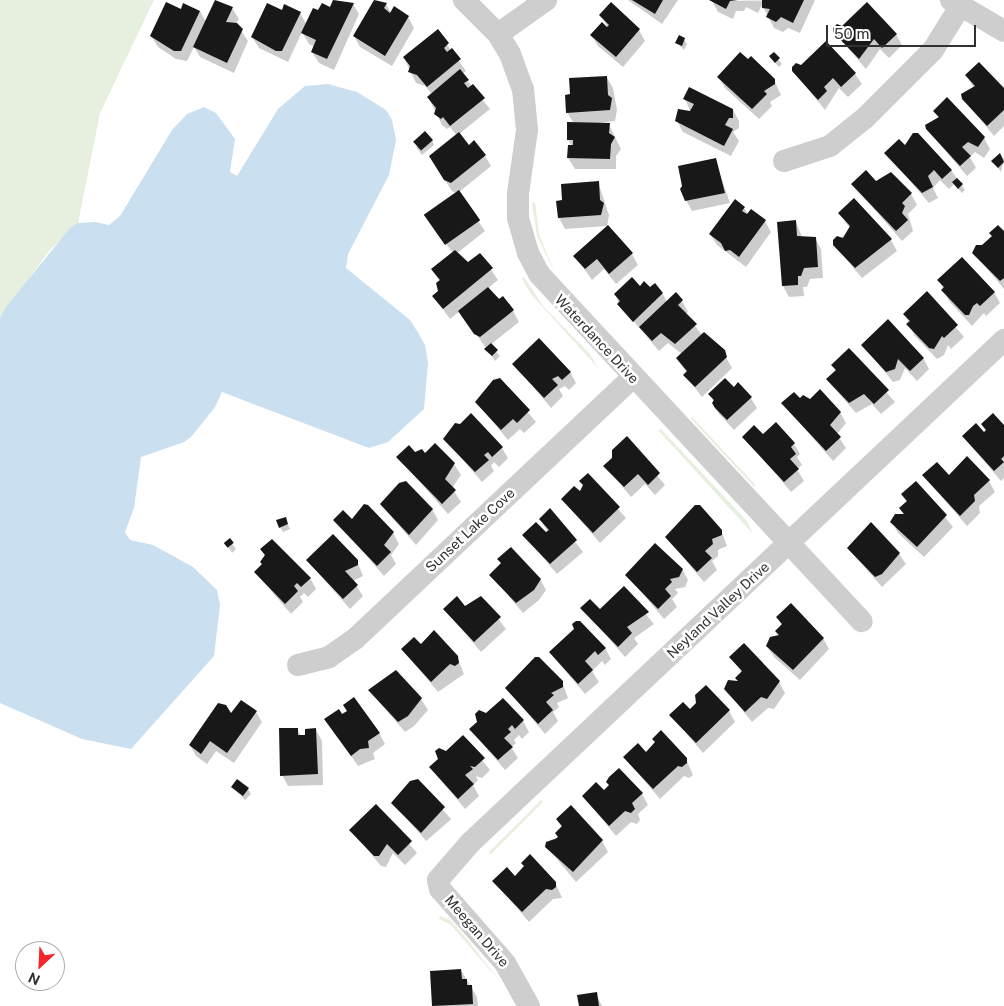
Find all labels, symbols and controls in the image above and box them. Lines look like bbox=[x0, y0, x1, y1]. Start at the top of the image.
scale bar bbox=[829, 15, 979, 47]
text: 50 m bbox=[834, 25, 869, 42]
street label: Waterdance Drive bbox=[552, 291, 642, 387]
street label: Sunset Lake Cove bbox=[422, 484, 518, 576]
street label: Neyland Valley Drive bbox=[663, 558, 773, 662]
street label: Meegan Drive bbox=[441, 892, 513, 970]
north arrow bbox=[15, 941, 65, 991]
text: N bbox=[26, 969, 42, 988]

